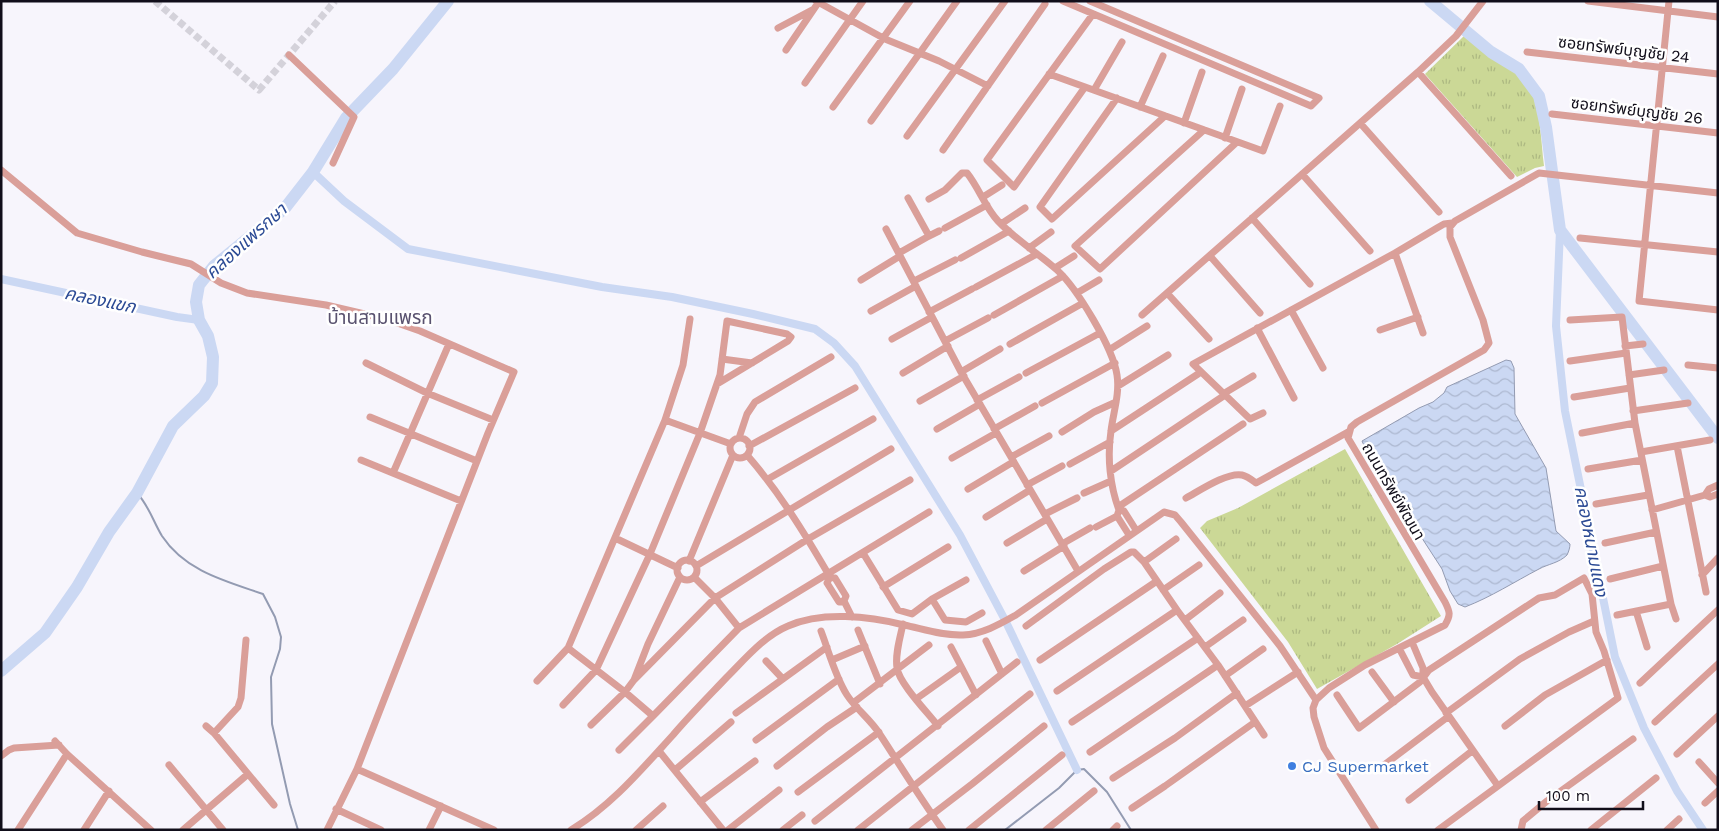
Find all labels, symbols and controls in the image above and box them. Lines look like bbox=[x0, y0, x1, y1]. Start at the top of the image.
street label: ซอยทรัพย์บุญชัย 24 bbox=[1557, 32, 1691, 67]
street label: ซอยทรัพย์บุญชัย 26 bbox=[1570, 93, 1704, 128]
water label: คลองแพรกษา bbox=[201, 198, 291, 283]
water label: คลองแขก bbox=[63, 282, 139, 318]
district label: บ้านสามแพรก bbox=[327, 306, 433, 329]
street label: ถนนทรัพย์พัฒนา bbox=[1358, 439, 1429, 543]
water label: คลองหนามแดง bbox=[1570, 484, 1613, 599]
place label: CJ Supermarket bbox=[1302, 757, 1429, 776]
marker: CJ Supermarket bbox=[1286, 760, 1298, 772]
scale bar bbox=[1539, 778, 1643, 810]
text: 100 m bbox=[1546, 787, 1590, 805]

